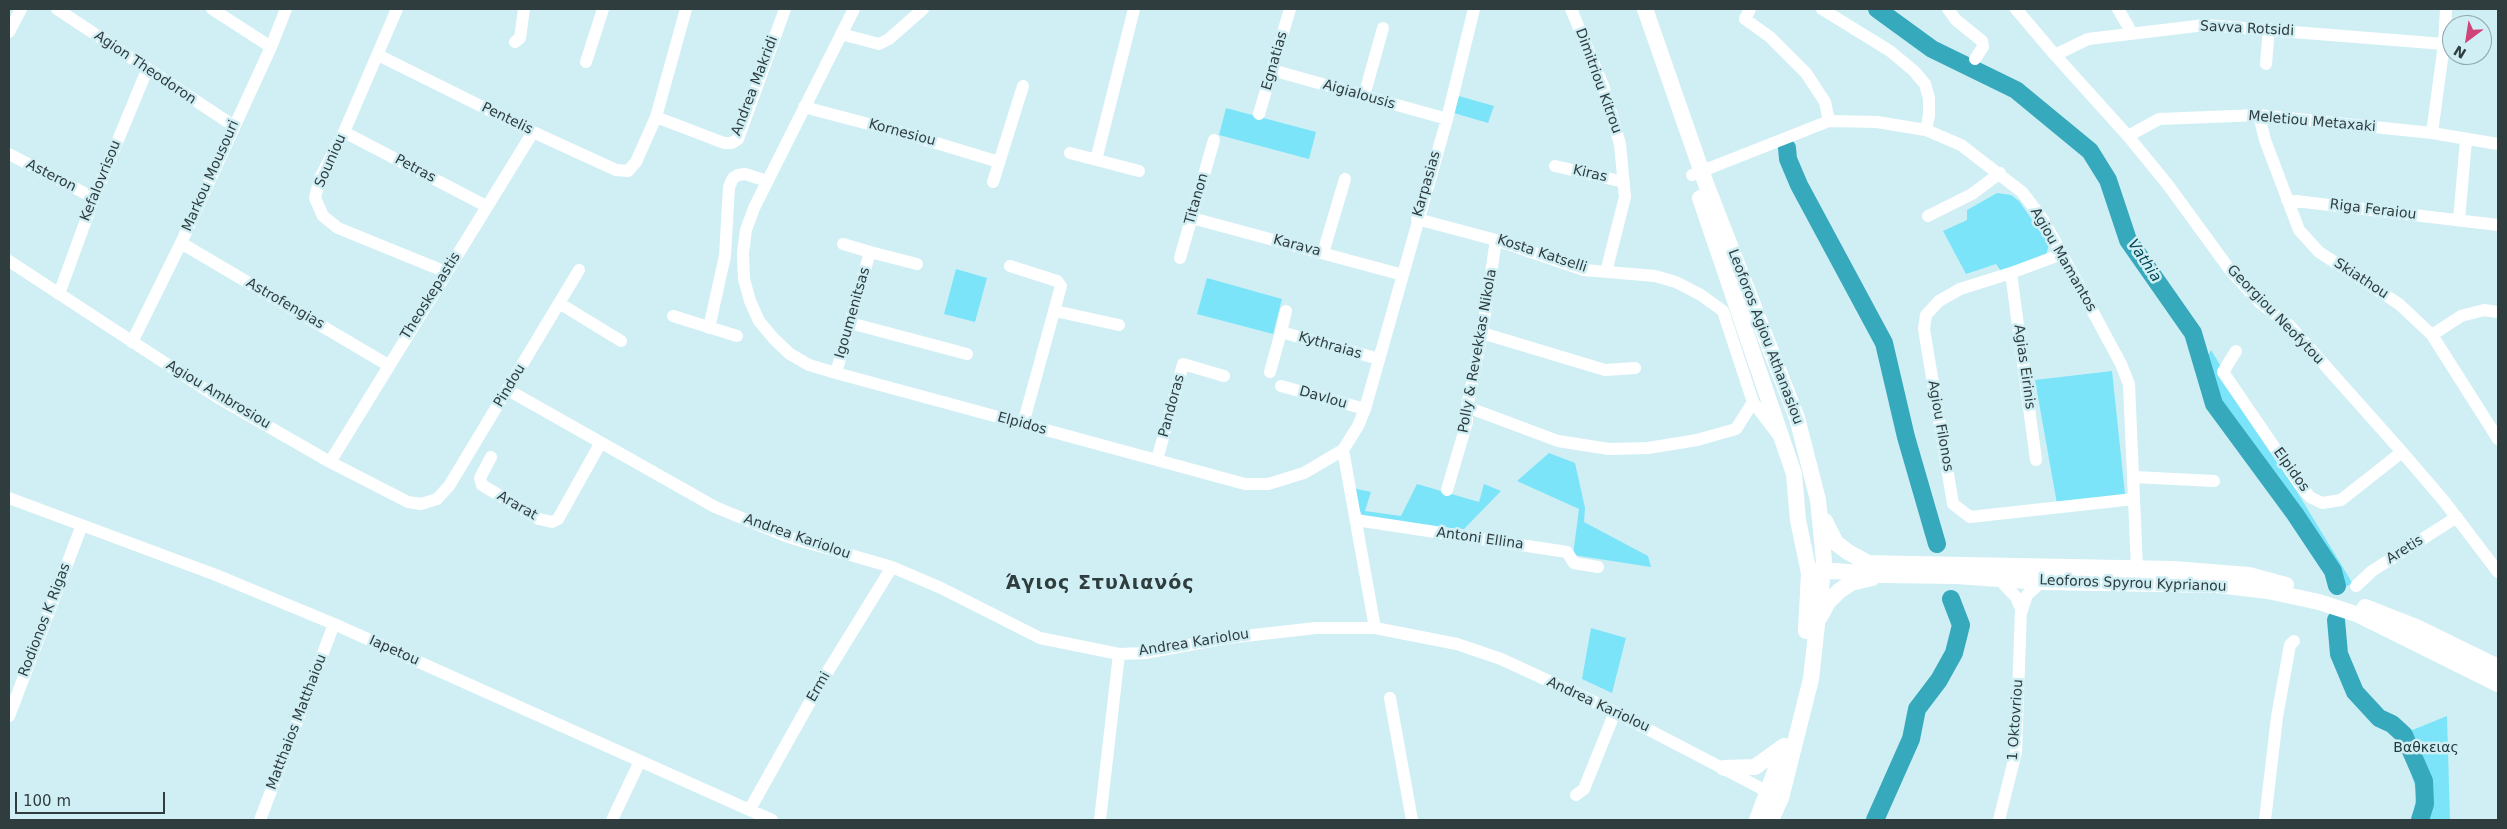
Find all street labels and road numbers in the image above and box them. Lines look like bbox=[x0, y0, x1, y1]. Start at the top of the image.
street label: Savva Rotsidi bbox=[2200, 18, 2294, 40]
street label: Dimitriou Kitrou bbox=[1571, 26, 1625, 136]
street label: Agion Theodoron bbox=[91, 28, 199, 108]
street label: Egnatias bbox=[1259, 30, 1291, 92]
street label: Andrea Makridi bbox=[728, 34, 782, 138]
street label: Aigialousis bbox=[1321, 77, 1397, 113]
street label: Pentelis bbox=[479, 99, 535, 139]
street label: Meletiou Metaxaki bbox=[2247, 108, 2377, 136]
street label: Kornesiou bbox=[867, 116, 937, 150]
street label: Markou Mousouri bbox=[179, 118, 243, 234]
street label: Souniou bbox=[312, 132, 350, 190]
street label: Kefalovrisou bbox=[77, 138, 125, 224]
street label: Karpasias bbox=[1410, 149, 1444, 219]
street label: Petras bbox=[392, 151, 438, 187]
street label: Asteron bbox=[23, 156, 79, 196]
street label: Kiras bbox=[1571, 162, 1609, 186]
street label: Titanon bbox=[1182, 172, 1212, 226]
street label: Riga Feraiou bbox=[2329, 196, 2417, 224]
street label: Agiou Mamantos bbox=[2026, 205, 2100, 315]
street label: Karava bbox=[1271, 232, 1323, 260]
street label: Kosta Katselli bbox=[1495, 232, 1589, 276]
street label: Leoforos Agiou Athanasiou bbox=[1724, 247, 1806, 427]
street label: Theoskepastis bbox=[397, 249, 465, 343]
street label: Skiathou bbox=[2331, 255, 2391, 303]
street label: Georgiou Neofytou bbox=[2223, 262, 2327, 368]
street label: Igoumenitsas bbox=[832, 265, 874, 361]
street label: Polly & Revekkas Nikola bbox=[1455, 268, 1501, 434]
street label: Astrofengias bbox=[243, 275, 327, 333]
street label: Agias Eirinis bbox=[2010, 324, 2038, 410]
street label: Kythraias bbox=[1296, 329, 1364, 363]
street label: Agiou Ambrosiou bbox=[163, 357, 273, 433]
street label: Pindou bbox=[491, 361, 529, 411]
street label: Pandoras bbox=[1156, 373, 1188, 439]
street label: Agiou Filonos bbox=[1924, 379, 1956, 473]
street label: Davlou bbox=[1297, 383, 1349, 413]
street label: Elpidos bbox=[996, 409, 1048, 439]
street label: Elpidos bbox=[2269, 445, 2313, 495]
street label: Ararat bbox=[494, 488, 540, 524]
street label: Andrea Kariolou bbox=[742, 511, 852, 563]
street label: Antoni Ellina bbox=[1435, 525, 1525, 553]
street label: Aretis bbox=[2383, 532, 2427, 568]
street label: Rodionos K Rigas bbox=[16, 561, 74, 679]
street label: Leoforos Spyrou Kyprianou bbox=[2039, 572, 2227, 596]
street label: Andrea Kariolou bbox=[1138, 626, 1250, 660]
street label: Iapetou bbox=[366, 633, 422, 669]
street label: Matthaios Matthaiou bbox=[263, 652, 331, 792]
street label: Ermi bbox=[804, 669, 834, 705]
street label: Andrea Kariolou bbox=[1544, 674, 1652, 736]
street label: 1 Oktovriou bbox=[2005, 679, 2027, 761]

